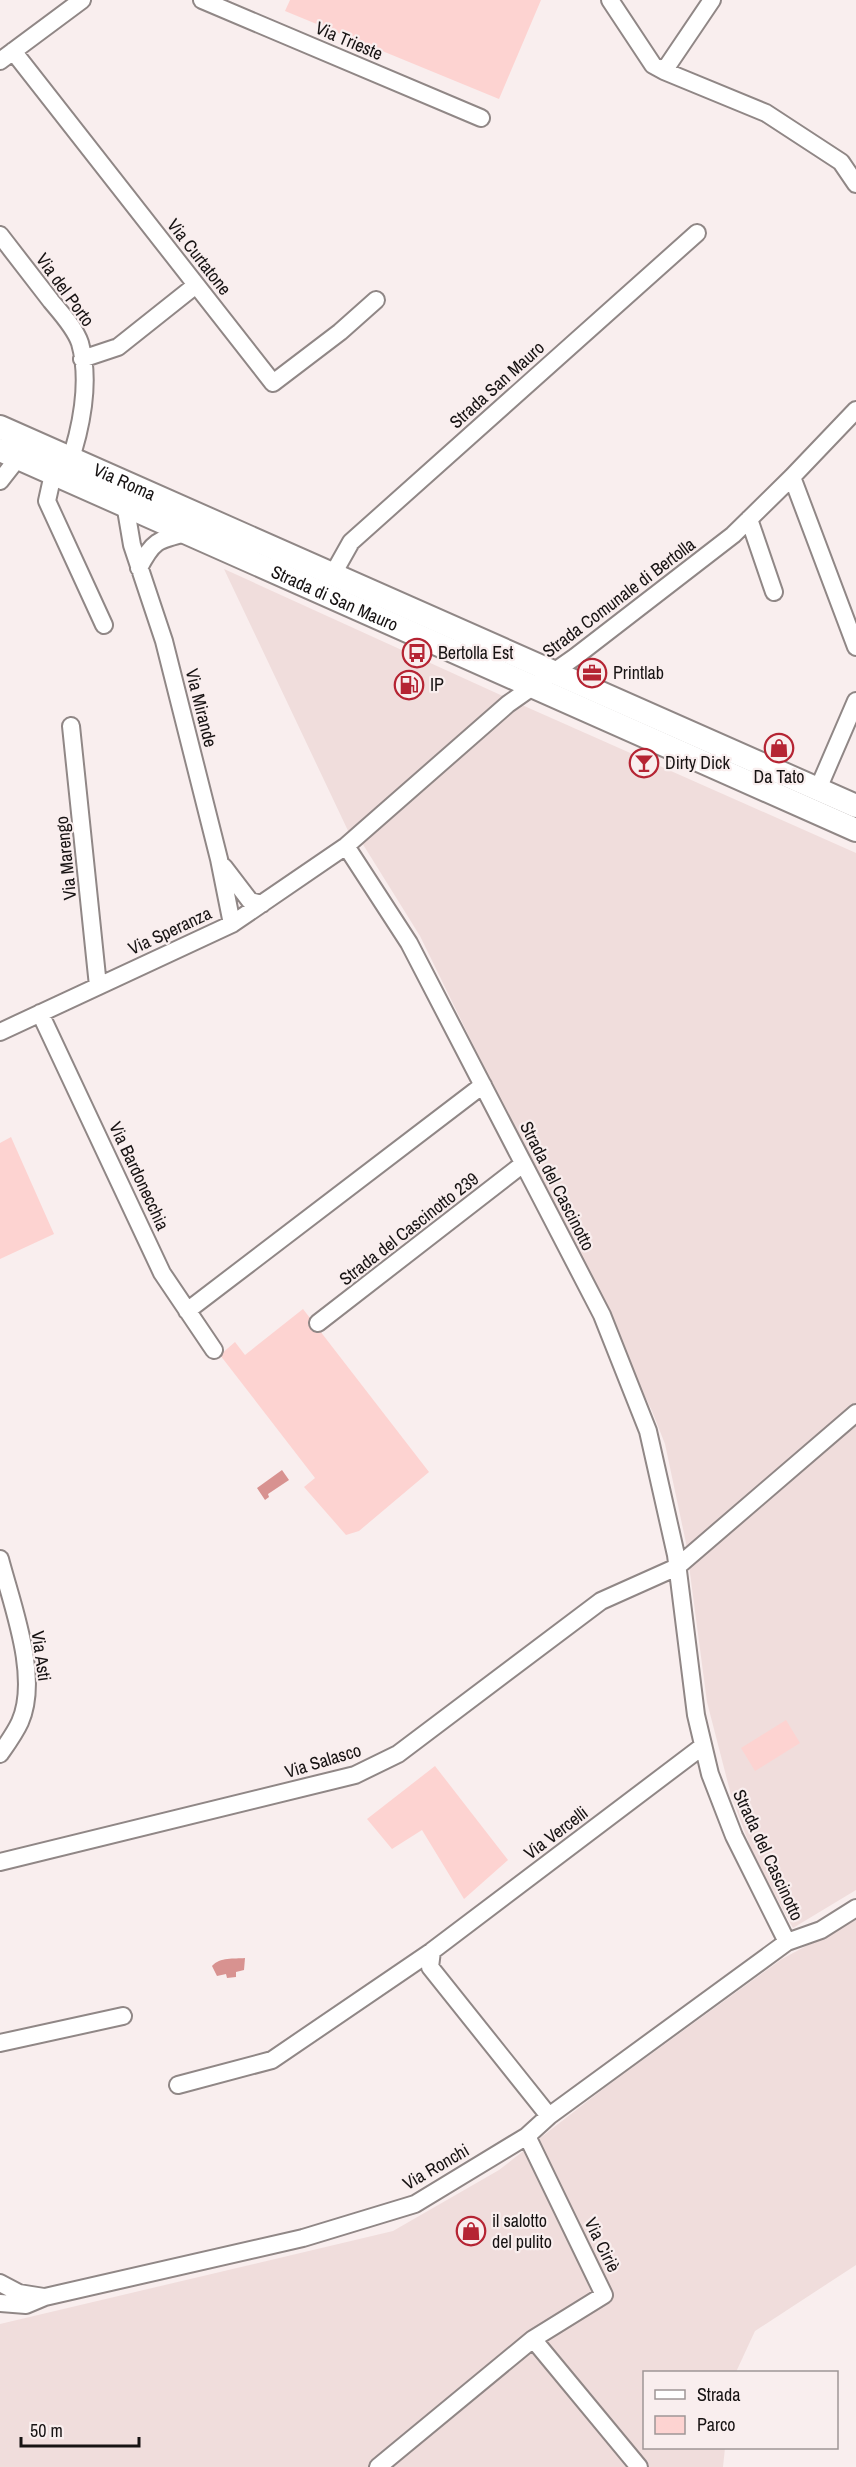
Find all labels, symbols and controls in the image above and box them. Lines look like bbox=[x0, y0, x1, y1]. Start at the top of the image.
street label: Via Trieste bbox=[312, 15, 387, 66]
street label: Via Curtatone bbox=[162, 213, 237, 300]
street label: Via del Porto bbox=[30, 248, 101, 331]
street label: Strada San Mauro bbox=[444, 335, 550, 434]
street label: Via Roma bbox=[90, 457, 160, 506]
street label: Strada Comunale di Bertolla bbox=[537, 532, 700, 663]
street label: Strada di San Mauro bbox=[267, 559, 402, 637]
bus stop icon: Bertolla Est bbox=[401, 637, 433, 669]
place label: Bertolla Est bbox=[438, 640, 513, 665]
office icon: Printlab bbox=[576, 657, 608, 689]
place label: Printlab bbox=[613, 660, 664, 685]
street label: Via Mirande bbox=[180, 666, 223, 750]
fuel station icon: IP bbox=[393, 669, 425, 701]
place label: IP bbox=[430, 672, 444, 697]
shop icon: Da Tato bbox=[763, 732, 795, 764]
bar icon: Dirty Dick bbox=[628, 747, 660, 779]
place label: Dirty Dick bbox=[665, 750, 730, 775]
place label: Da Tato bbox=[754, 764, 804, 789]
street label: Via Marengo bbox=[49, 815, 82, 901]
street label: Via Speranza bbox=[124, 900, 215, 961]
street label: Via Bardonecchia bbox=[103, 1117, 176, 1234]
street label: Strada del Cascinotto bbox=[514, 1117, 601, 1255]
street label: Strada del Cascinotto 239 bbox=[334, 1166, 484, 1291]
street label: Via Asti bbox=[26, 1629, 57, 1683]
street label: Via Salasco bbox=[282, 1737, 364, 1784]
street label: Strada del Cascinotto bbox=[727, 1785, 810, 1924]
street label: Via Vercelli bbox=[518, 1800, 593, 1865]
street label: Via Ronchi bbox=[398, 2138, 474, 2196]
place label: il salotto del pulito bbox=[492, 2208, 552, 2254]
street label: Via Ciriè bbox=[579, 2213, 626, 2276]
shop icon: il salotto del pulito bbox=[455, 2215, 487, 2247]
legend bbox=[643, 2371, 838, 2449]
text: Strada bbox=[697, 2382, 741, 2407]
scale bar bbox=[21, 2410, 140, 2448]
text: Parco bbox=[697, 2412, 736, 2437]
text: 50 m bbox=[30, 2418, 63, 2443]

